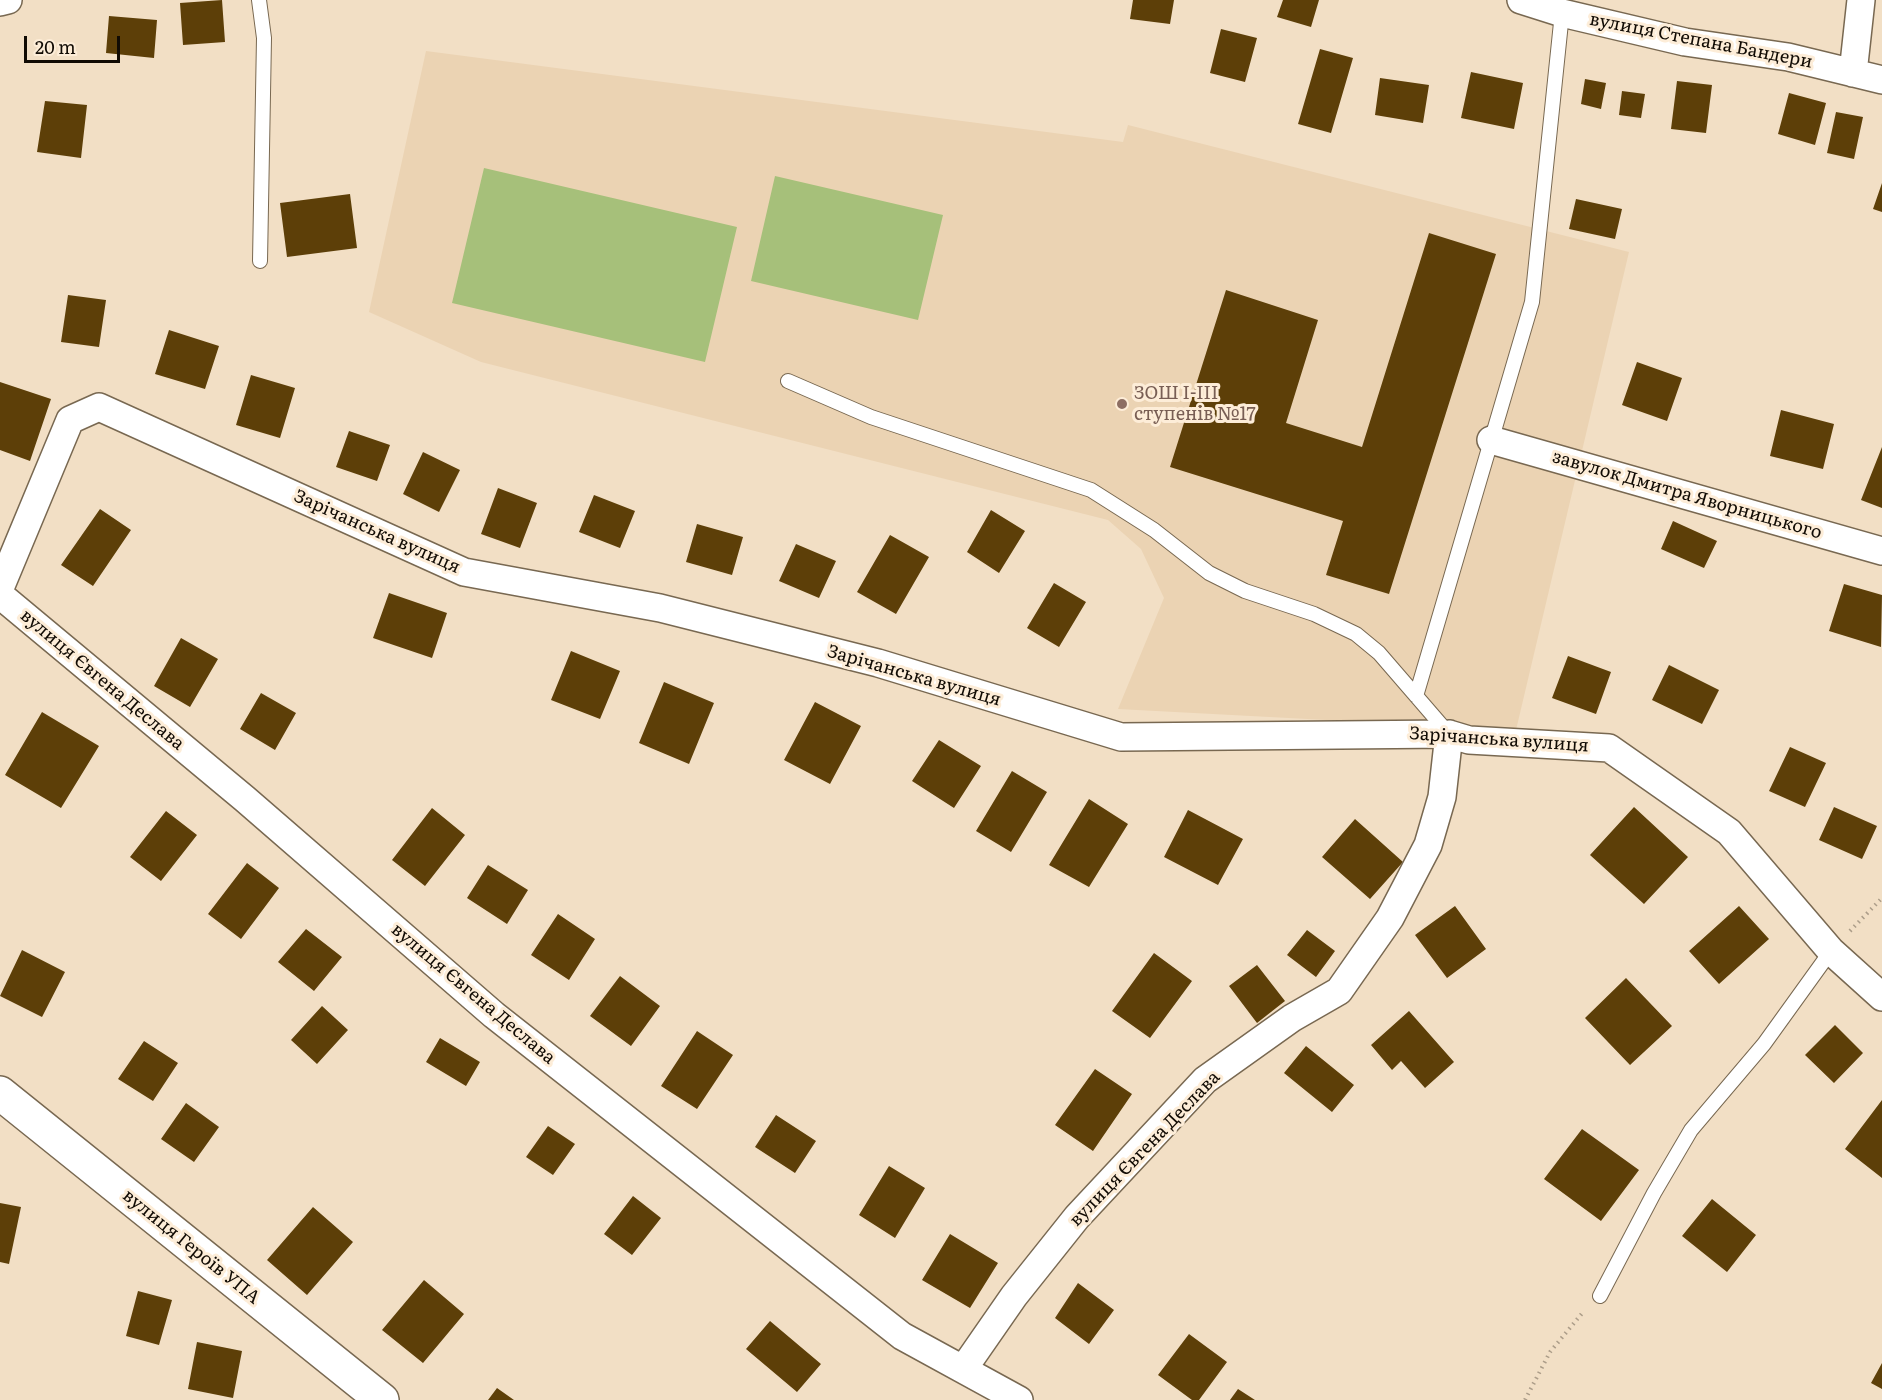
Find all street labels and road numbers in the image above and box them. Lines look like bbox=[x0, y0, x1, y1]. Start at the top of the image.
street label: вулиця Степана Бандери bbox=[1588, 9, 1814, 73]
street label: завулок Дмитра Яворницького bbox=[1550, 446, 1824, 544]
street label: Зарічанська вулиця bbox=[291, 486, 463, 578]
street label: вулиця Євгена Деслава bbox=[16, 605, 188, 755]
street label: Зарічанська вулиця bbox=[825, 641, 1003, 711]
street label: Зарічанська вулиця bbox=[1409, 723, 1589, 757]
street label: вулиця Євгена Деслава bbox=[387, 919, 559, 1069]
street label: вулиця Євгена Деслава bbox=[1065, 1067, 1225, 1231]
street label: вулиця Героїв УПА bbox=[118, 1185, 264, 1309]

